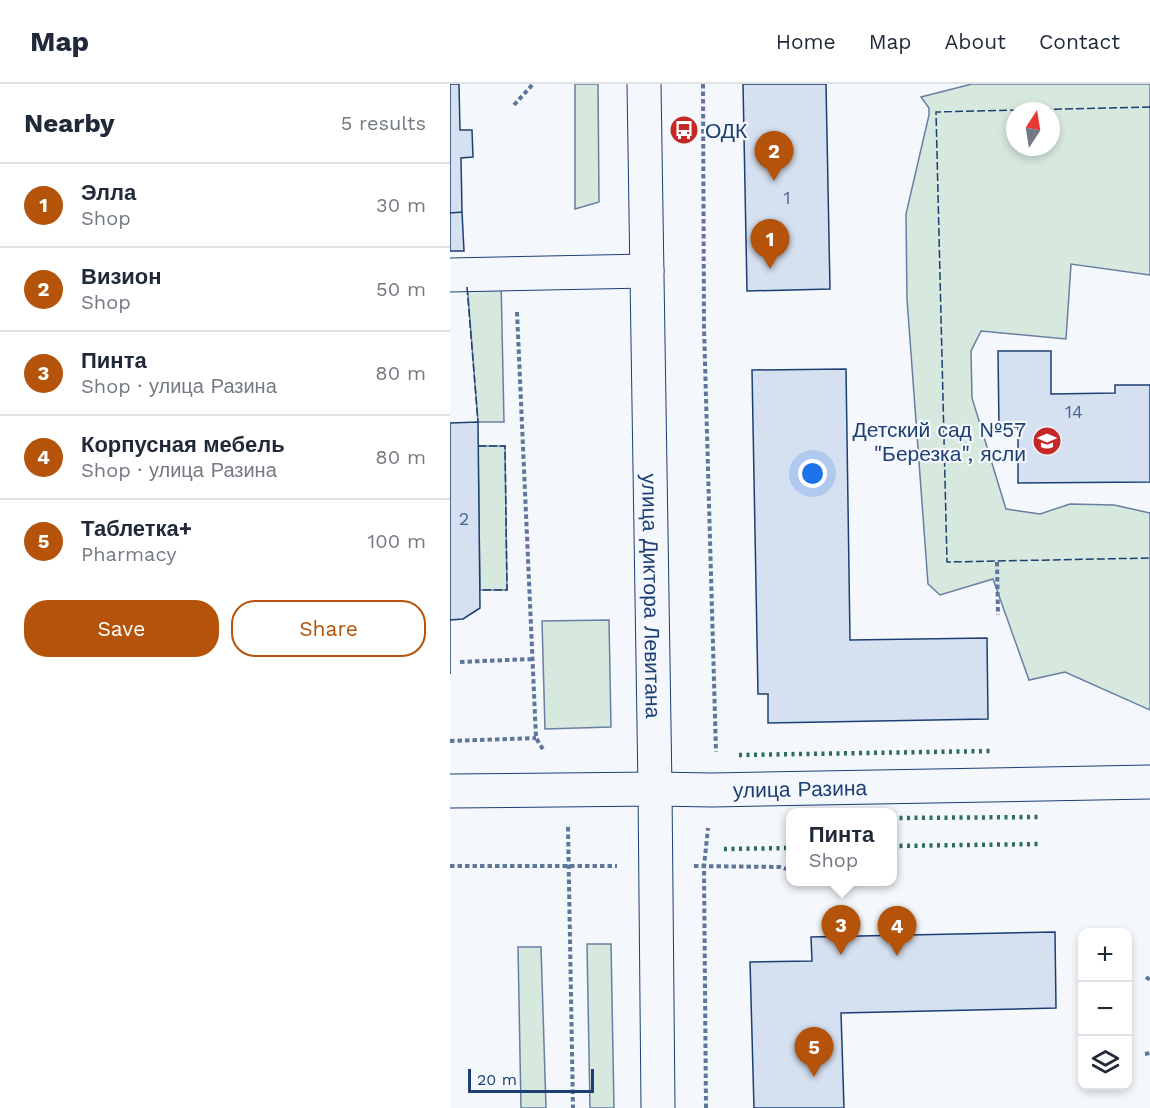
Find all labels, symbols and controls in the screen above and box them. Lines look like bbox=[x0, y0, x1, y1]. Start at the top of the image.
text: Map bbox=[30, 25, 89, 58]
text: Home bbox=[776, 29, 836, 54]
text: Map bbox=[869, 29, 912, 54]
text: About bbox=[945, 29, 1006, 54]
text: Contact bbox=[1039, 29, 1120, 54]
north arrow bbox=[1006, 102, 1060, 156]
text: Nearby bbox=[24, 108, 115, 138]
text: 5 results bbox=[341, 111, 426, 135]
bus stop icon: ОДК bbox=[668, 114, 700, 146]
place label: ОДК bbox=[705, 118, 748, 143]
pin: 2 bbox=[754, 132, 794, 181]
text: Элла bbox=[81, 180, 136, 205]
house number: 1 bbox=[783, 187, 791, 208]
text: 1 bbox=[39, 193, 48, 217]
text: 30 m bbox=[376, 193, 426, 217]
text: Shop bbox=[81, 206, 131, 230]
pin: 1 bbox=[750, 220, 790, 269]
text: Визион bbox=[81, 264, 162, 289]
text: 2 bbox=[38, 277, 49, 301]
text: 50 m bbox=[376, 277, 426, 301]
text: Shop bbox=[81, 290, 131, 314]
text: Пинта bbox=[81, 348, 147, 373]
text: 3 bbox=[38, 361, 49, 385]
text: 80 m bbox=[375, 361, 426, 385]
text: Shop · улица Разина bbox=[81, 374, 277, 398]
house number: 14 bbox=[1065, 401, 1083, 422]
place label: Детский сад №57 "Березка", ясли bbox=[853, 417, 1026, 466]
school or university icon: Детский сад №57 "Березка", ясли bbox=[1031, 425, 1063, 457]
text: Корпусная мебель bbox=[81, 432, 285, 457]
text: 4 bbox=[37, 445, 50, 469]
text: 80 m bbox=[375, 445, 426, 469]
text: Shop · улица Разина bbox=[81, 458, 277, 482]
your location bbox=[798, 459, 827, 488]
street label: улица Диктора Левитана bbox=[638, 473, 666, 719]
house number: 2 bbox=[459, 508, 469, 529]
text: Таблетка+ bbox=[81, 516, 192, 541]
text: 5 bbox=[38, 529, 49, 553]
text: 100 m bbox=[367, 529, 426, 553]
text: Pharmacy bbox=[81, 542, 177, 566]
button: Save bbox=[24, 600, 219, 657]
button: Share bbox=[231, 600, 426, 657]
street label: улица Разина bbox=[733, 775, 868, 802]
popup bbox=[786, 808, 897, 886]
text: Пинта bbox=[809, 822, 874, 847]
text: Shop bbox=[809, 848, 858, 872]
pin: 3 bbox=[822, 906, 860, 955]
pin: 4 bbox=[878, 906, 916, 956]
map controls bbox=[1078, 928, 1132, 1090]
button: + bbox=[1078, 928, 1132, 982]
button: − bbox=[1078, 982, 1132, 1036]
pin: 5 bbox=[794, 1028, 834, 1077]
button: layers bbox=[1078, 1036, 1132, 1090]
scale bar bbox=[468, 1066, 594, 1094]
text: 20 m bbox=[477, 1070, 517, 1089]

